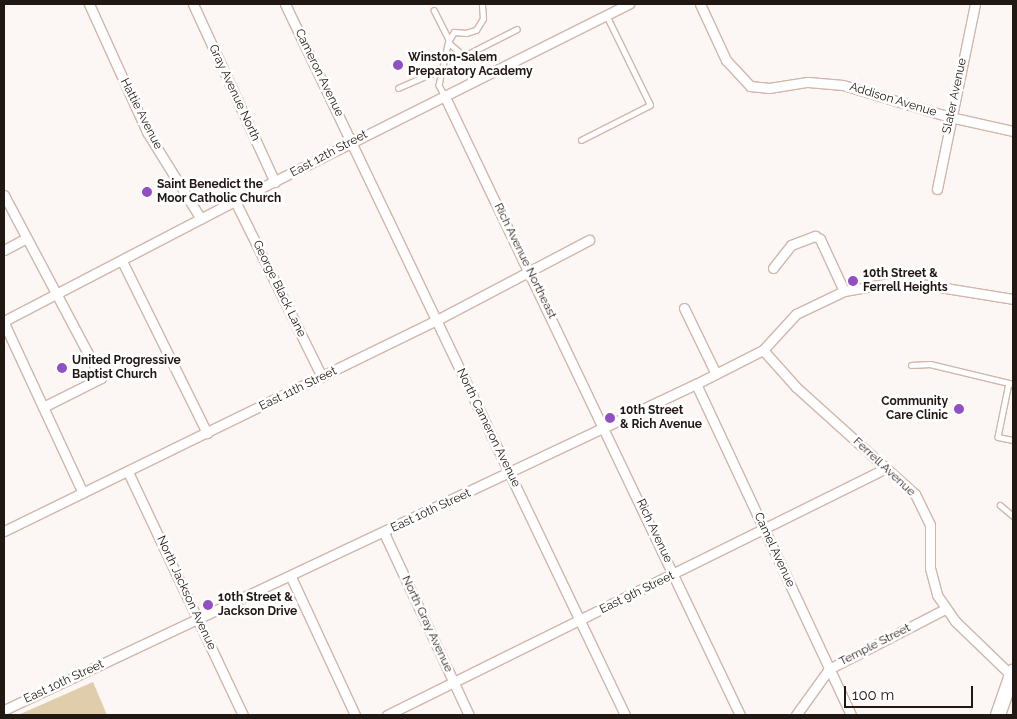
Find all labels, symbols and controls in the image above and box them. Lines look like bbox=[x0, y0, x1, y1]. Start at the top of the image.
street label: Cameron Avenue bbox=[291, 27, 347, 119]
street label: Gray Avenue North bbox=[205, 42, 263, 144]
place label: Winston-Salem Preparatory Academy bbox=[408, 51, 533, 79]
street label: Slater Avenue bbox=[940, 57, 970, 135]
marker: Winston-Salem Preparatory Academy bbox=[392, 59, 404, 71]
street label: Hattie Avenue bbox=[117, 76, 165, 152]
street label: Addison Avenue bbox=[848, 80, 938, 120]
street label: East 12th Street bbox=[288, 128, 370, 180]
place label: Saint Benedict the Moor Catholic Church bbox=[157, 178, 282, 206]
marker: Saint Benedict the Moor Catholic Church bbox=[141, 186, 153, 198]
street label: Rich Avenue Northeast bbox=[491, 201, 559, 321]
street label: George Black Lane bbox=[249, 238, 309, 340]
place label: 10th Street & Ferrell Heights bbox=[863, 267, 948, 295]
marker: 10th Street & Ferrell Heights bbox=[847, 275, 859, 287]
place label: United Progressive Baptist Church bbox=[72, 354, 181, 382]
marker: United Progressive Baptist Church bbox=[56, 362, 68, 374]
street label: East 11th Street bbox=[257, 364, 339, 414]
street label: North Cameron Avenue bbox=[453, 366, 523, 490]
place label: Community Care Clinic bbox=[881, 395, 948, 423]
marker: Community Care Clinic bbox=[952, 402, 966, 416]
place label: 10th Street & Rich Avenue bbox=[620, 404, 702, 432]
marker: 10th Street & Rich Avenue bbox=[604, 412, 616, 424]
street label: Ferrell Avenue bbox=[850, 434, 918, 500]
street label: East 10th Street bbox=[389, 486, 473, 536]
street label: Rich Avenue bbox=[633, 497, 675, 565]
street label: Camel Avenue bbox=[750, 510, 798, 590]
street label: North Jackson Avenue bbox=[153, 533, 219, 653]
street label: East 9th Street bbox=[597, 569, 677, 617]
street label: North Gray Avenue bbox=[398, 573, 456, 675]
place label: 10th Street & Jackson Drive bbox=[218, 591, 297, 619]
marker: 10th Street & Jackson Drive bbox=[202, 599, 214, 611]
street label: Temple Street bbox=[837, 621, 913, 669]
street label: East 10th Street bbox=[22, 657, 106, 707]
scale bar bbox=[847, 676, 976, 708]
text: 100 m bbox=[852, 686, 894, 704]

